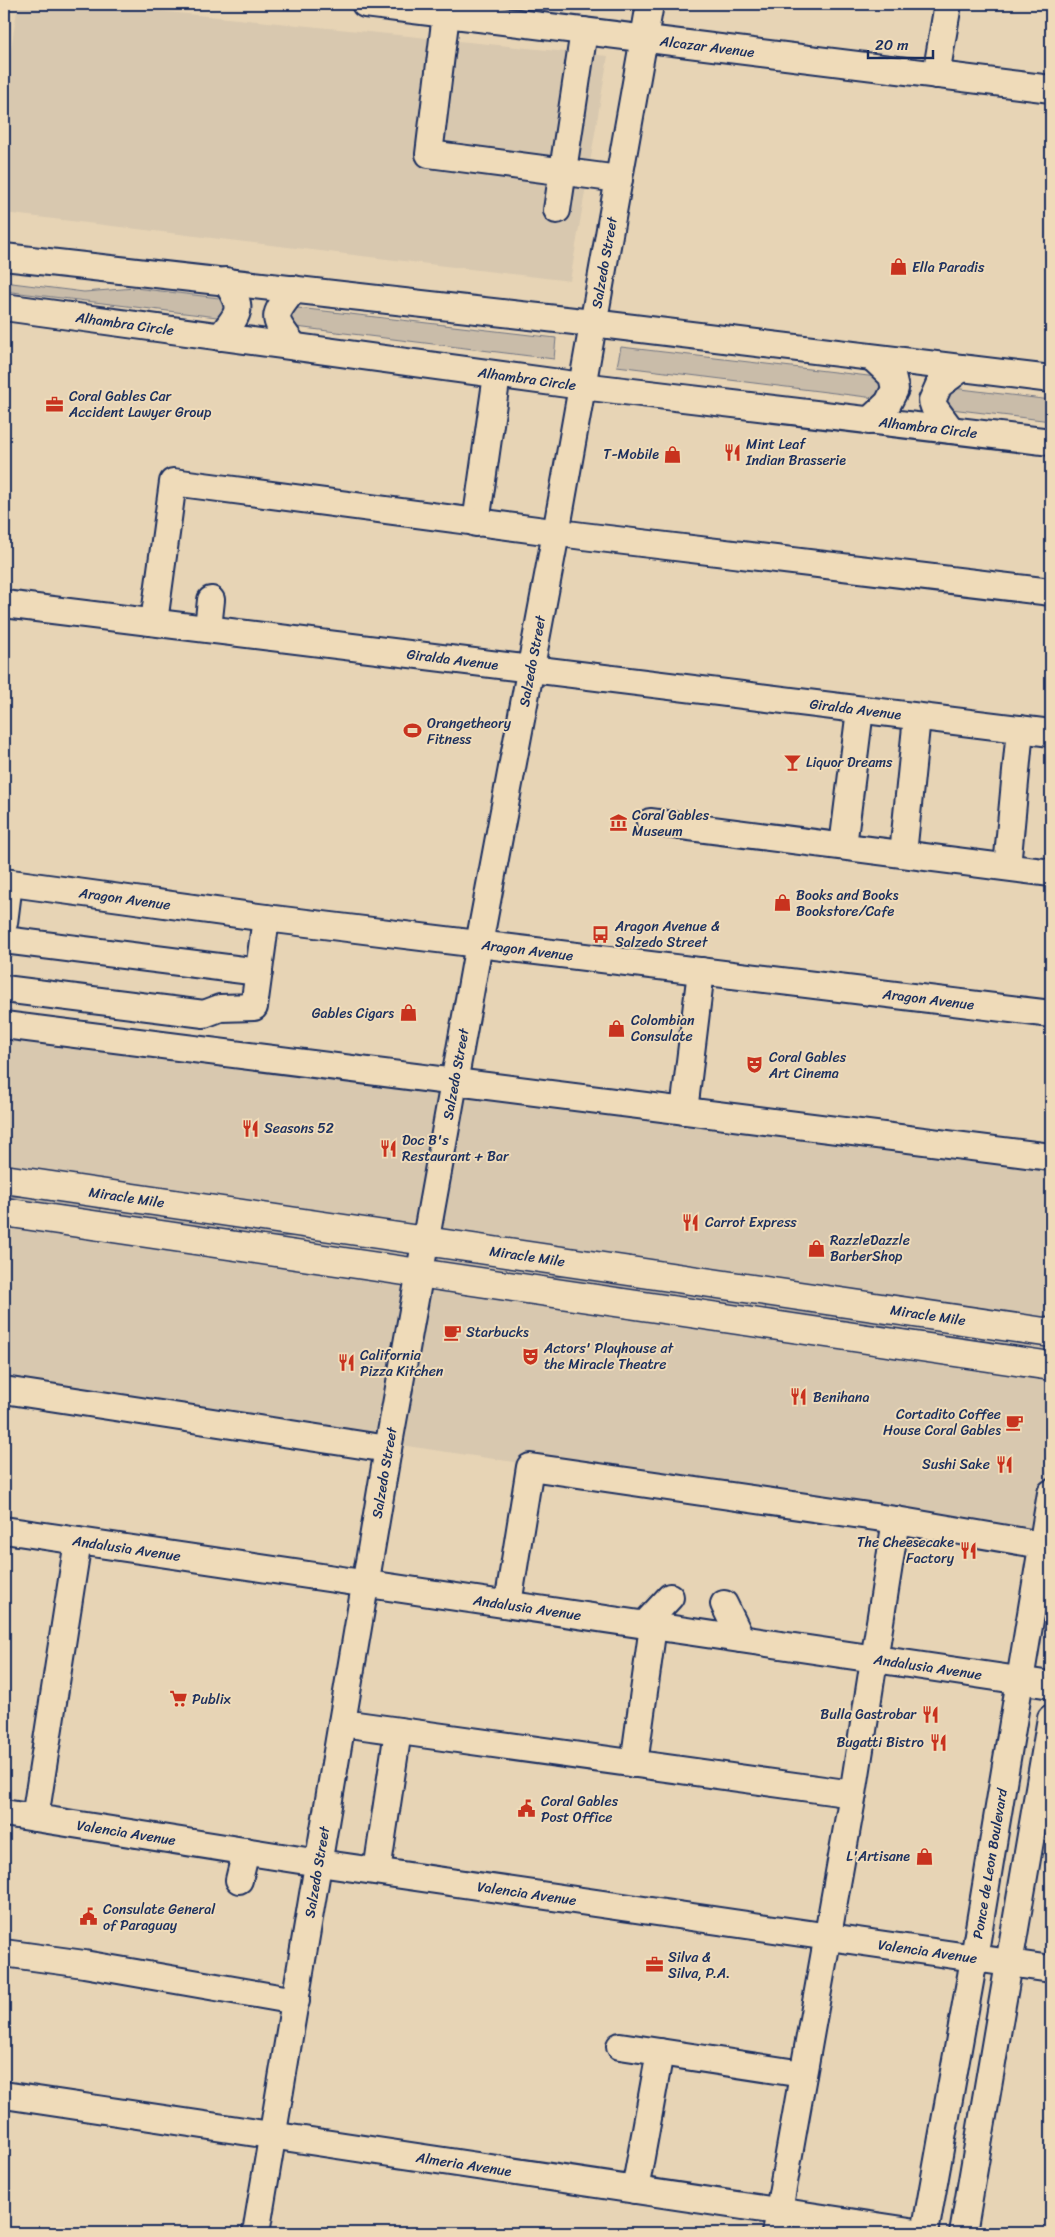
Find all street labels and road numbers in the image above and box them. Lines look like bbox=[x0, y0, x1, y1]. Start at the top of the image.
street label: Alcazar Avenue bbox=[658, 28, 756, 65]
street label: Salzedo Street bbox=[584, 214, 625, 310]
street label: Alhambra Circle bbox=[73, 304, 176, 343]
street label: Alhambra Circle bbox=[475, 359, 578, 398]
street label: Alhambra Circle bbox=[877, 409, 979, 446]
street label: Salzedo Street bbox=[511, 612, 553, 709]
street label: Giralda Avenue bbox=[405, 641, 500, 677]
street label: Giralda Avenue bbox=[808, 691, 903, 727]
street label: Aragon Avenue bbox=[77, 880, 172, 917]
street label: Aragon Avenue bbox=[479, 932, 575, 968]
street label: Aragon Avenue bbox=[880, 981, 976, 1017]
street label: Salzedo Street bbox=[435, 1025, 476, 1122]
street label: Miracle Mile bbox=[87, 1179, 166, 1215]
street label: Miracle Mile bbox=[488, 1238, 567, 1274]
street label: Miracle Mile bbox=[889, 1297, 967, 1333]
street label: Salzedo Street bbox=[364, 1424, 404, 1520]
street label: Andalusia Avenue bbox=[70, 1528, 182, 1568]
street label: Andalusia Avenue bbox=[471, 1587, 583, 1628]
street label: Andalusia Avenue bbox=[871, 1646, 984, 1687]
street label: Ponce de Leon Boulevard bbox=[965, 1785, 1015, 1941]
street label: Valencia Avenue bbox=[75, 1812, 178, 1853]
street label: Salzedo Street bbox=[297, 1823, 337, 1920]
street label: Valencia Avenue bbox=[476, 1874, 578, 1913]
street label: Valencia Avenue bbox=[877, 1932, 979, 1971]
street label: Almeria Avenue bbox=[413, 2144, 514, 2184]

